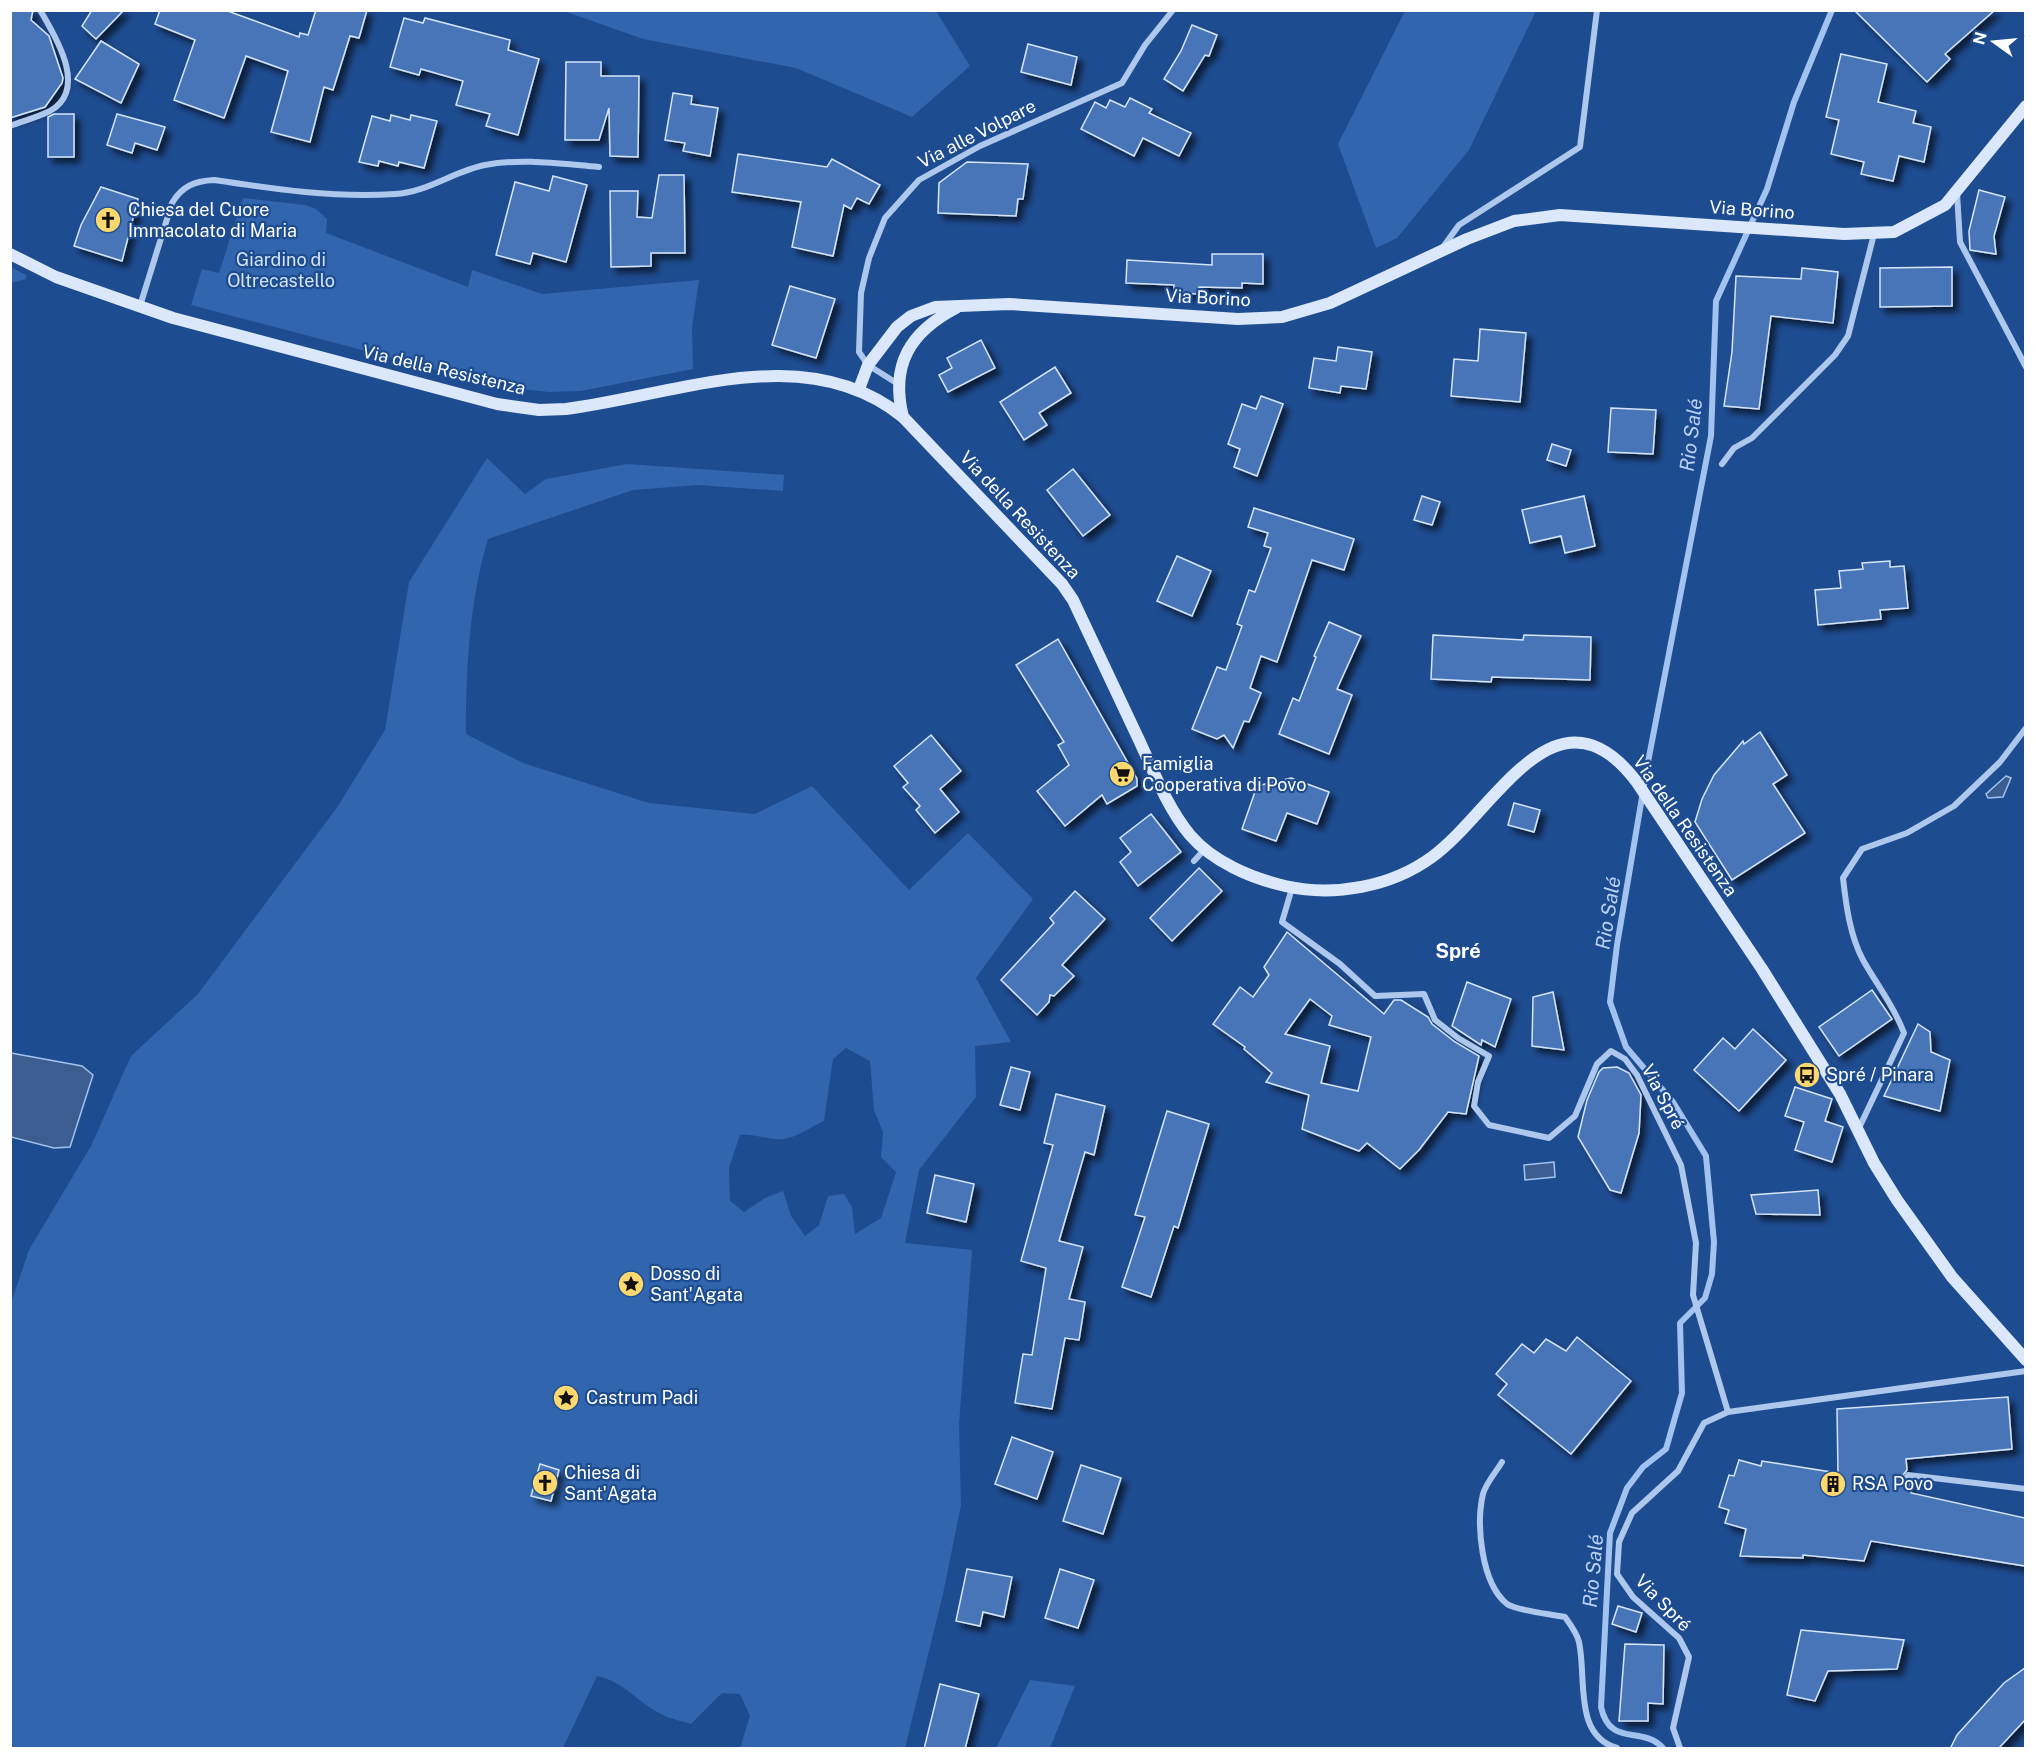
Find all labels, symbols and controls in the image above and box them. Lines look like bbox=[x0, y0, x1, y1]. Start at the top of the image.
north arrow bbox=[1964, 12, 2024, 72]
text: N bbox=[1969, 30, 1991, 47]
street label: Via alle Volpare bbox=[914, 95, 1039, 172]
street label: Via Borino bbox=[1709, 196, 1795, 223]
place label: Chiesa del Cuore Immacolato di Maria bbox=[128, 199, 297, 241]
church icon: Chiesa del Cuore Immacolato di Maria bbox=[93, 205, 123, 235]
park label: Giardino di Oltrecastello bbox=[227, 249, 335, 291]
street label: Via Borino bbox=[1165, 285, 1251, 310]
street label: Via della Resistenza bbox=[360, 341, 528, 399]
water label: Rio Salé bbox=[1675, 397, 1707, 473]
street label: Via della Resistenza bbox=[956, 446, 1085, 583]
street label: Via della Resistenza bbox=[1629, 751, 1742, 900]
place label: Famiglia Cooperativa di Povo bbox=[1142, 753, 1306, 795]
supermarket icon: Famiglia Cooperativa di Povo bbox=[1107, 759, 1137, 789]
water label: Rio Salé bbox=[1590, 875, 1626, 951]
district label: Spré bbox=[1435, 939, 1481, 963]
bus stop icon: Spré / Pinara bbox=[1792, 1060, 1822, 1090]
street label: Via Spré bbox=[1638, 1061, 1689, 1133]
place label: Spré / Pinara bbox=[1826, 1064, 1934, 1085]
place label: Dosso di Sant'Agata bbox=[650, 1263, 743, 1305]
place icon: Dosso di Sant'Agata bbox=[616, 1269, 646, 1299]
place icon: Castrum Padi bbox=[551, 1383, 581, 1413]
place label: Castrum Padi bbox=[586, 1387, 698, 1408]
place label: Chiesa di Sant'Agata bbox=[564, 1462, 657, 1504]
church icon: Chiesa di Sant'Agata bbox=[530, 1468, 560, 1498]
building icon: RSA Povo bbox=[1818, 1469, 1848, 1499]
place label: RSA Povo bbox=[1852, 1473, 1933, 1494]
water label: Rio Salé bbox=[1578, 1533, 1608, 1609]
street label: Via Spré bbox=[1631, 1570, 1695, 1635]

